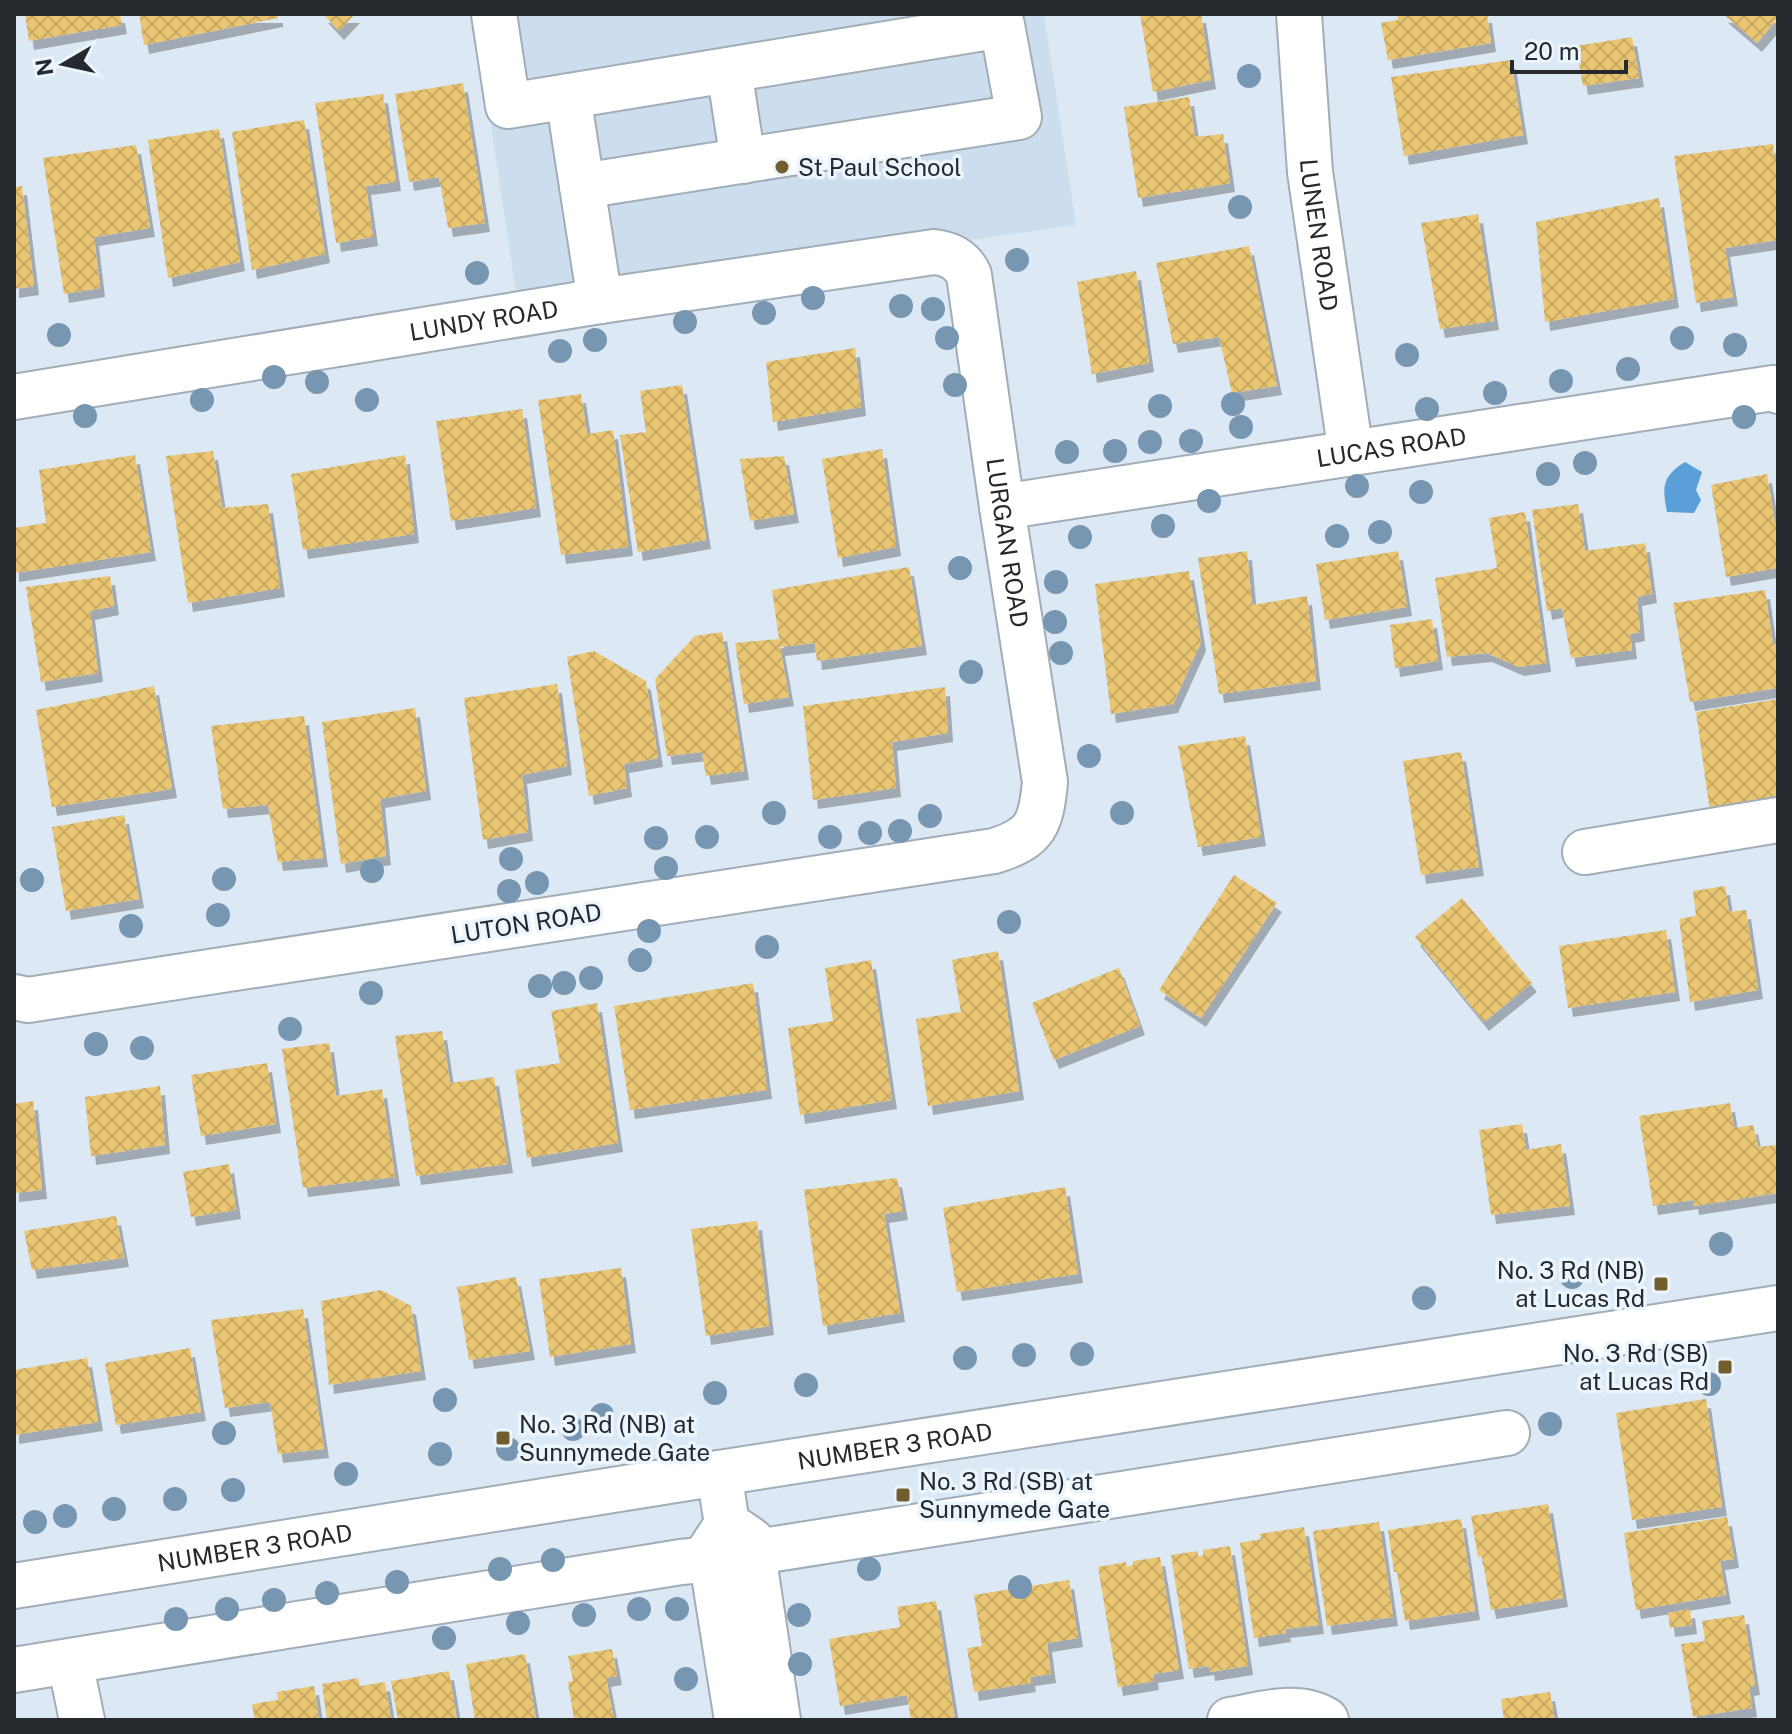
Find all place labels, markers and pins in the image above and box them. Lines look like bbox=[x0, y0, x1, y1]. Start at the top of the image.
place label: St Paul School bbox=[798, 153, 962, 181]
marker: St Paul School bbox=[773, 158, 791, 176]
place label: No. 3 Rd (NB) at Lucas Rd bbox=[1497, 1256, 1645, 1312]
marker: No. 3 Rd (NB) at Lucas Rd bbox=[1652, 1275, 1670, 1293]
place label: No. 3 Rd (SB) at Lucas Rd bbox=[1563, 1339, 1709, 1395]
marker: No. 3 Rd (SB) at Lucas Rd bbox=[1716, 1358, 1734, 1376]
place label: No. 3 Rd (NB) at Sunnymede Gate bbox=[519, 1410, 710, 1466]
marker: No. 3 Rd (NB) at Sunnymede Gate bbox=[494, 1429, 512, 1447]
place label: No. 3 Rd (SB) at Sunnymede Gate bbox=[919, 1467, 1110, 1523]
marker: No. 3 Rd (SB) at Sunnymede Gate bbox=[894, 1486, 912, 1504]

